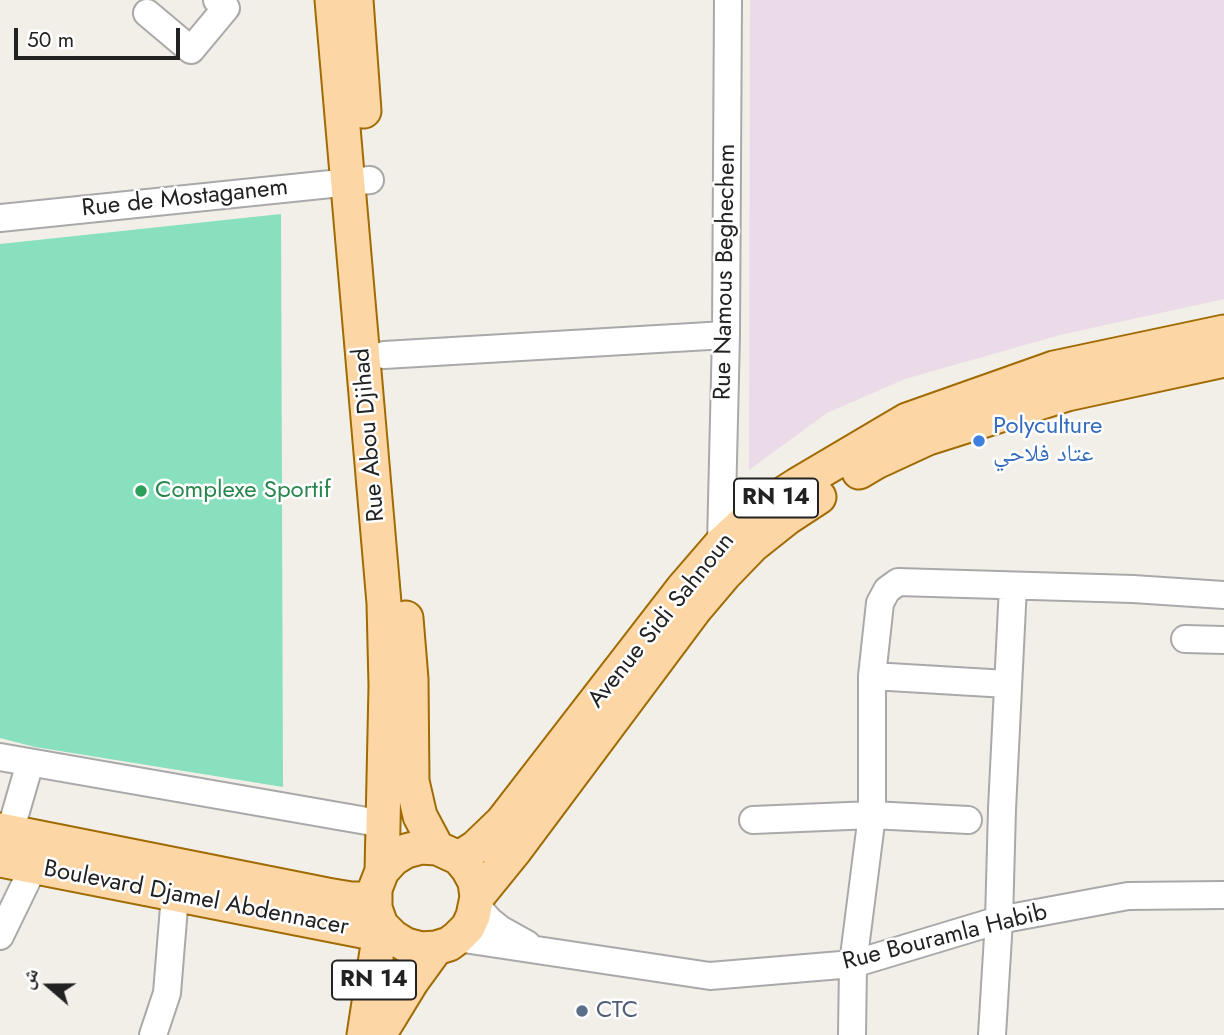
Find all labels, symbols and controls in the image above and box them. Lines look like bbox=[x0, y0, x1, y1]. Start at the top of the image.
scale bar bbox=[18, 14, 184, 58]
text: 50 m bbox=[27, 25, 74, 55]
street label: Rue Namous Beghechem bbox=[709, 143, 743, 401]
street label: Rue de Mostaganem bbox=[80, 174, 290, 224]
street label: Rue Abou Djihad bbox=[348, 347, 392, 523]
place label: Polyculture عتاد فلاحي bbox=[993, 413, 1102, 469]
marker: Polyculture عتاد فلاحي bbox=[971, 433, 987, 449]
place label: Complexe Sportif bbox=[155, 477, 331, 505]
road number: RN 14 bbox=[734, 478, 818, 518]
marker: Complexe Sportif bbox=[133, 483, 149, 499]
street label: Avenue Sidi Sahnoun bbox=[583, 528, 741, 714]
street label: Boulevard Djamel Abdennacer bbox=[41, 855, 351, 943]
street label: Rue Bouramla Habib bbox=[840, 899, 1050, 977]
north arrow bbox=[14, 951, 84, 1021]
road number: RN 14 bbox=[332, 960, 416, 1000]
text: ش bbox=[13, 965, 45, 993]
place label: CTC bbox=[596, 997, 638, 1025]
marker: CTC bbox=[574, 1003, 590, 1019]

